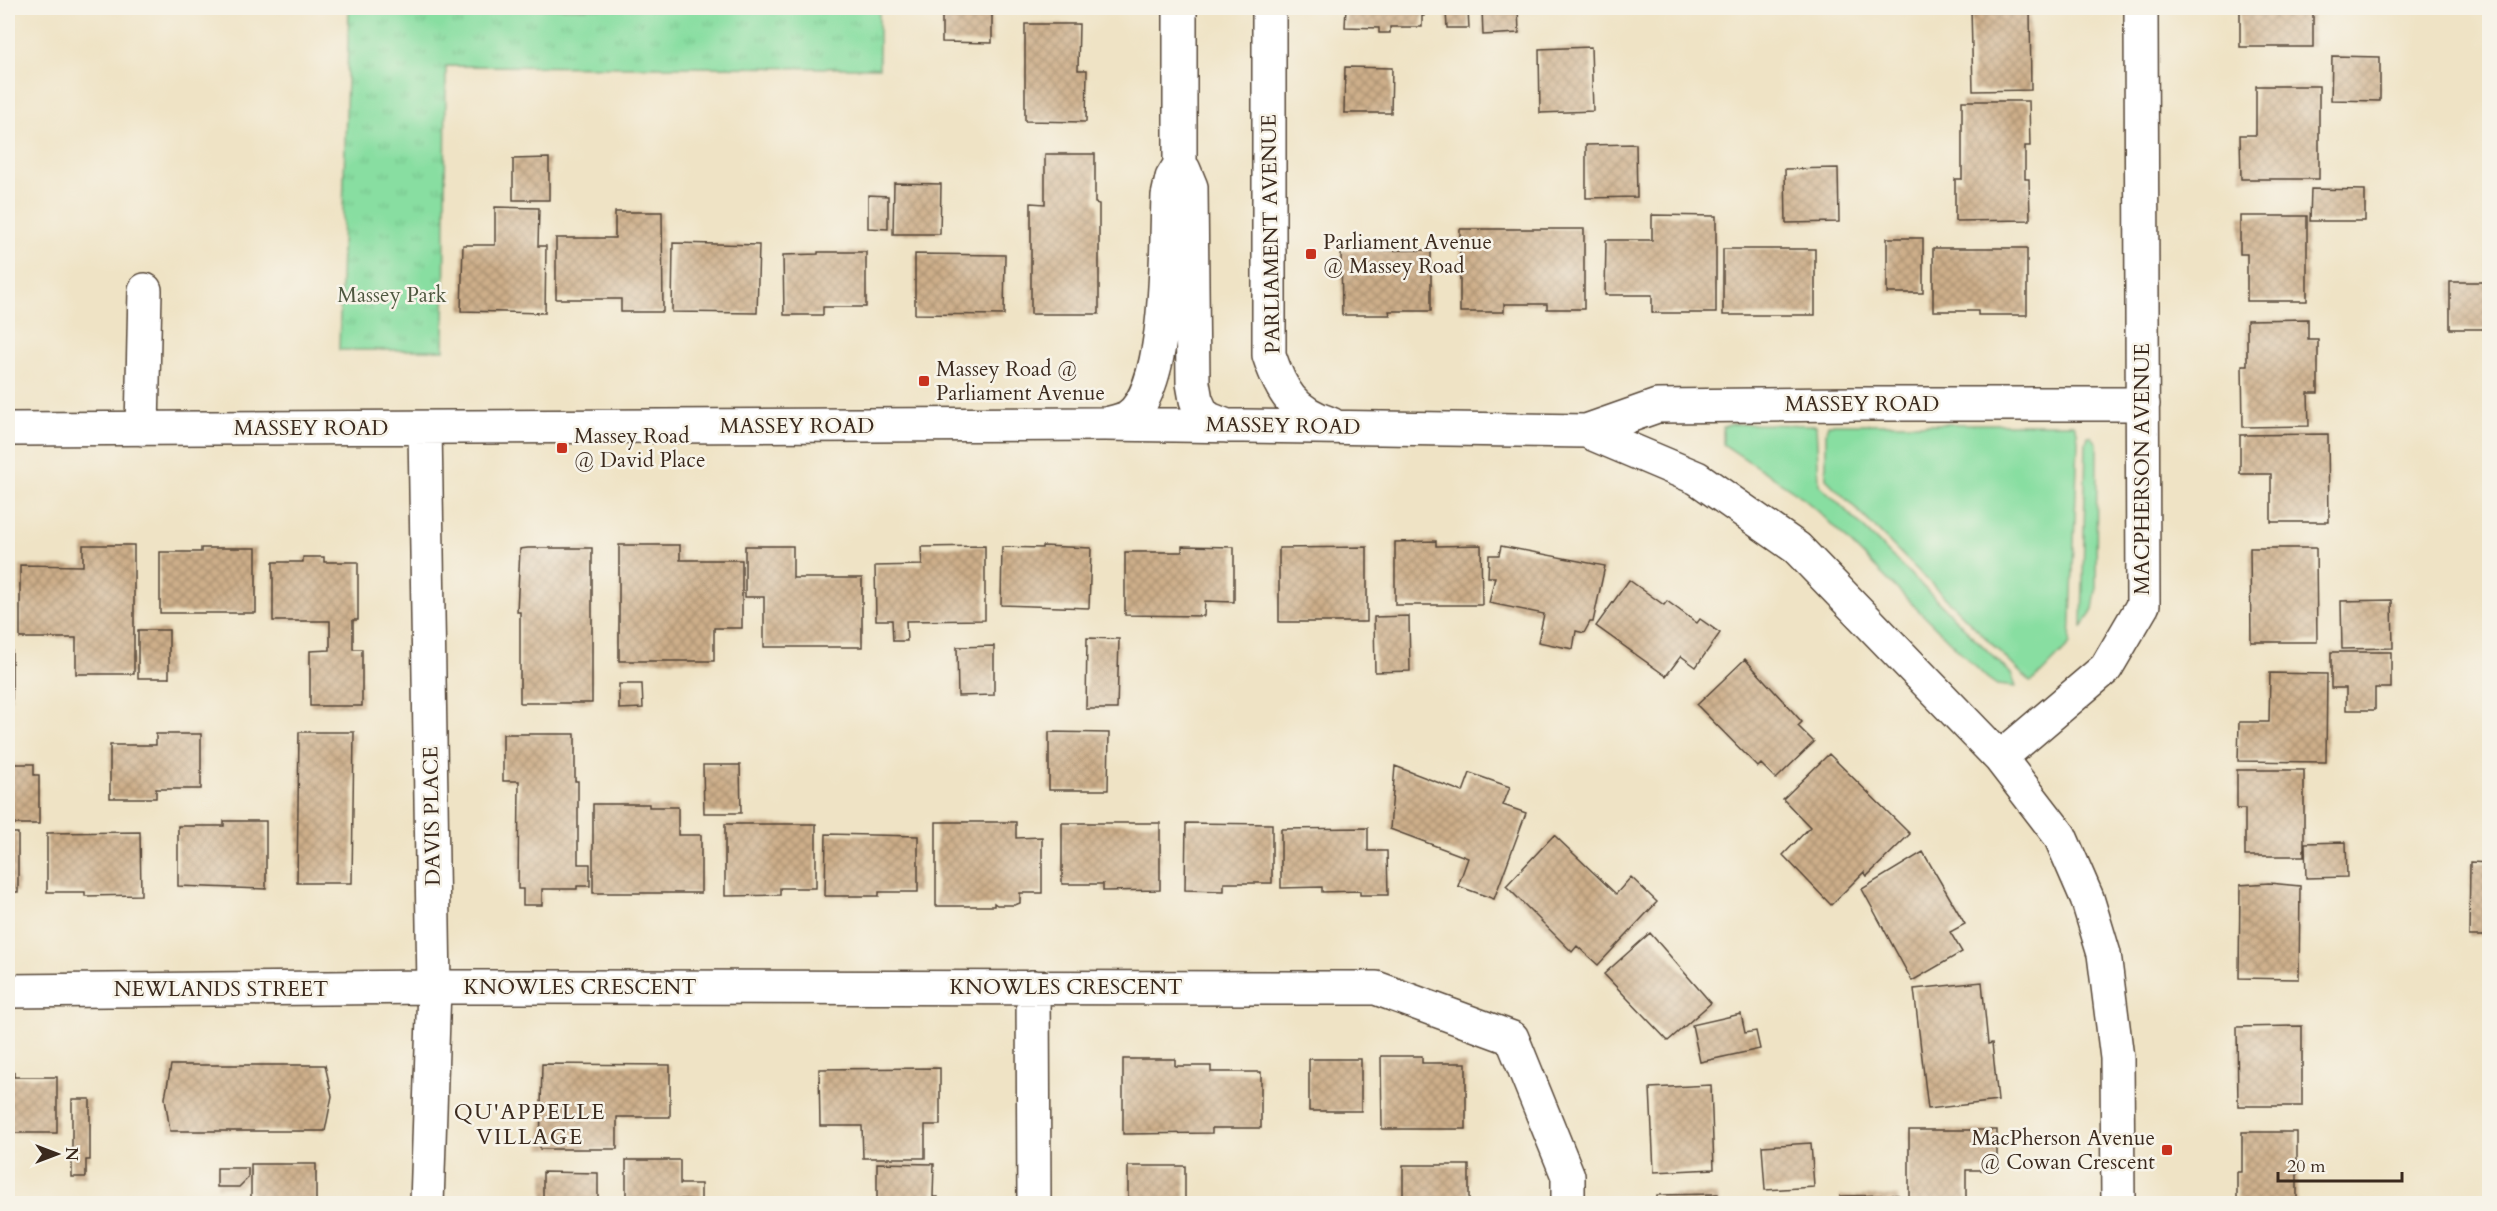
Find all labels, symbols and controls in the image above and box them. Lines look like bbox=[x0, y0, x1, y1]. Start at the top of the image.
street label: PARLIAMENT AVENUE bbox=[1254, 114, 1288, 354]
place label: Parliament Avenue @ Massey Road bbox=[1323, 228, 1492, 281]
marker: Parliament Avenue @ Massey Road bbox=[1304, 247, 1318, 261]
park label: Massey Park bbox=[337, 281, 448, 310]
street label: MACPHERSON AVENUE bbox=[2128, 343, 2157, 595]
place label: Massey Road @ Parliament Avenue bbox=[936, 355, 1105, 408]
marker: Massey Road @ Parliament Avenue bbox=[917, 374, 931, 388]
street label: MASSEY ROAD bbox=[1785, 390, 1939, 419]
street label: MASSEY ROAD bbox=[1205, 410, 1361, 442]
street label: MASSEY ROAD bbox=[720, 412, 874, 441]
street label: MASSEY ROAD bbox=[234, 414, 388, 443]
place label: Massey Road @ David Place bbox=[574, 422, 706, 475]
marker: Massey Road @ David Place bbox=[555, 441, 569, 455]
street label: DAVIS PLACE bbox=[416, 746, 448, 886]
street label: KNOWLES CRESCENT bbox=[463, 973, 697, 1002]
street label: KNOWLES CRESCENT bbox=[949, 973, 1183, 1002]
street label: NEWLANDS STREET bbox=[114, 975, 328, 1004]
district label: QU'APPELLE VILLAGE bbox=[454, 1097, 606, 1152]
north arrow bbox=[27, 1124, 87, 1184]
place label: MacPherson Avenue @ Cowan Crescent bbox=[1971, 1124, 2155, 1177]
marker: MacPherson Avenue @ Cowan Crescent bbox=[2160, 1143, 2174, 1157]
scale bar bbox=[2278, 1145, 2402, 1183]
text: N bbox=[60, 1147, 82, 1161]
text: 20 m bbox=[2287, 1154, 2326, 1179]

